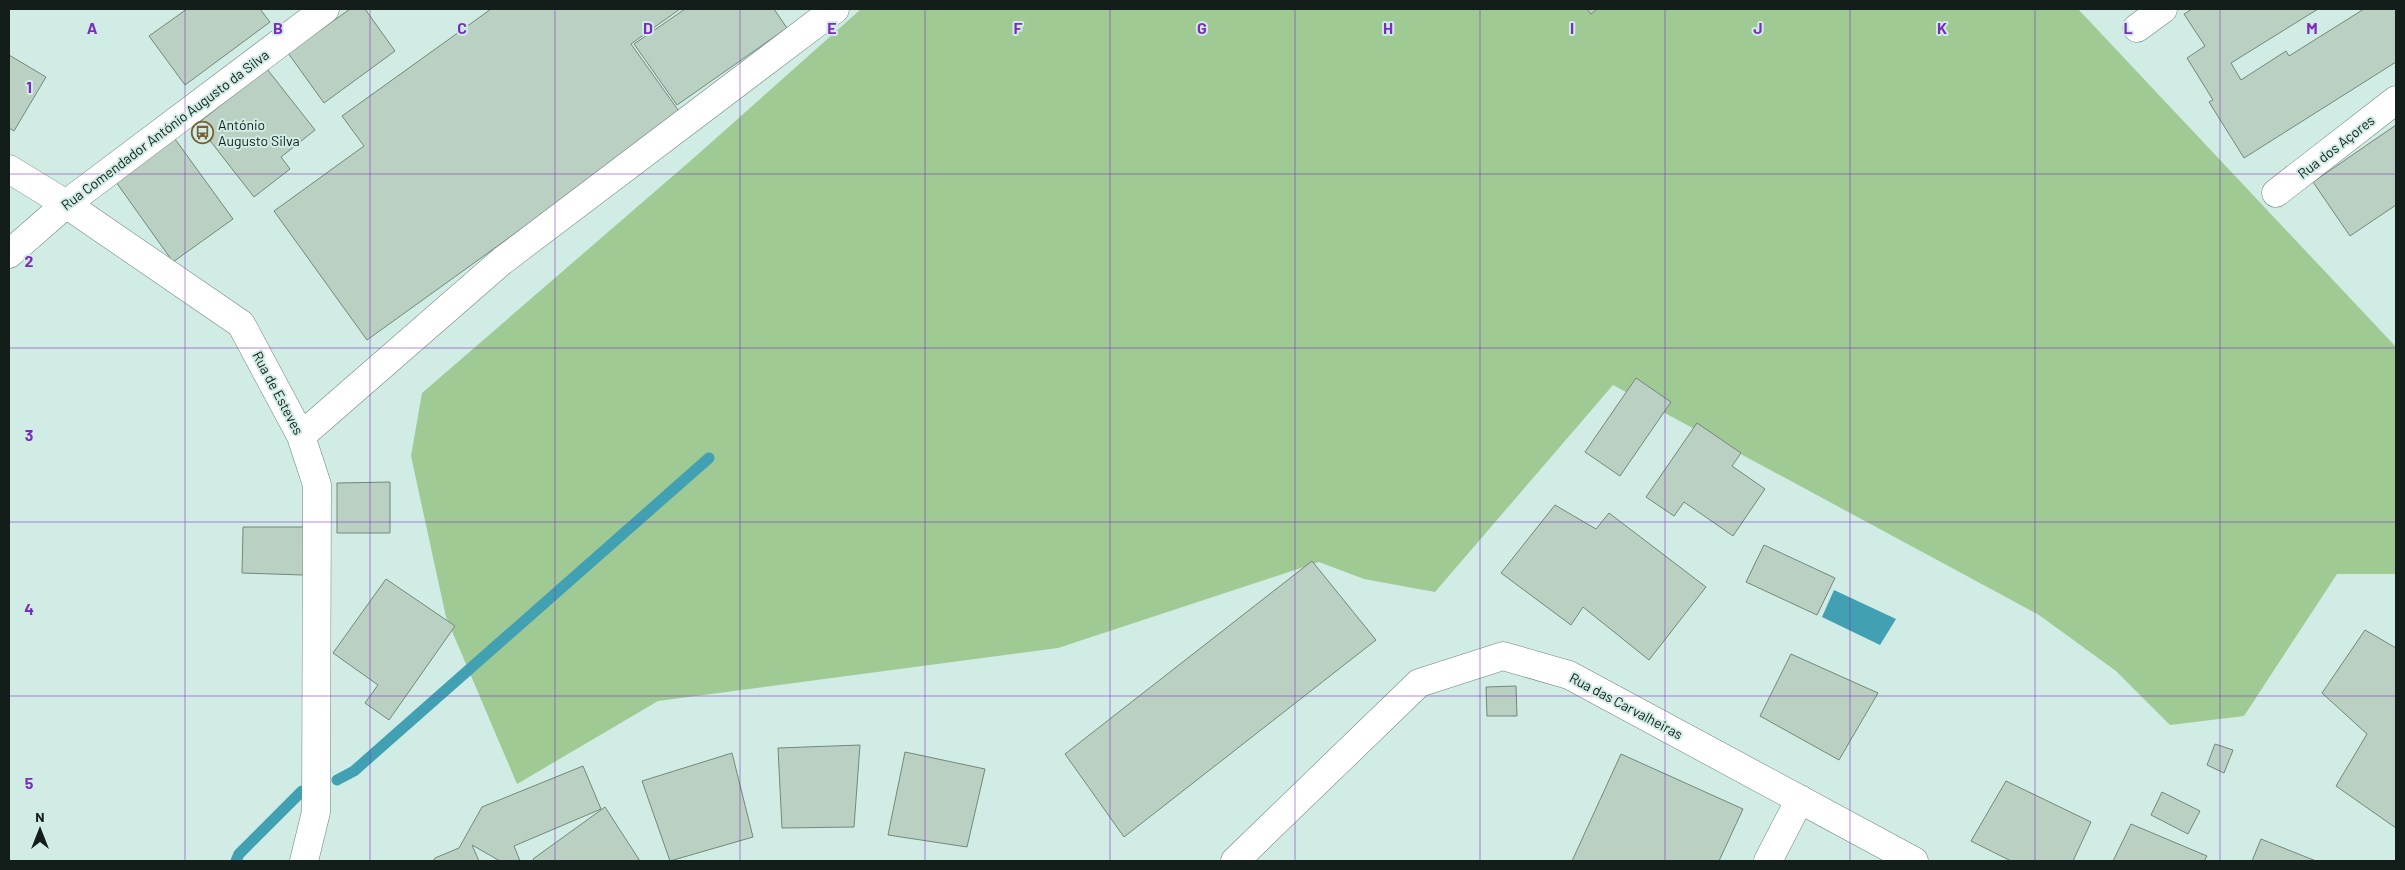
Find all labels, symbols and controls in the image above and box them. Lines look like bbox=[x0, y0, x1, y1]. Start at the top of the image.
text: A bbox=[87, 18, 98, 37]
text: B bbox=[273, 18, 283, 37]
text: C bbox=[457, 18, 467, 37]
text: D bbox=[643, 18, 653, 37]
text: E bbox=[827, 18, 837, 37]
text: F bbox=[1014, 18, 1023, 37]
text: G bbox=[1197, 18, 1207, 37]
text: H bbox=[1383, 18, 1393, 37]
text: I bbox=[1570, 18, 1574, 37]
text: J bbox=[1753, 18, 1763, 37]
text: K bbox=[1937, 18, 1947, 37]
text: L bbox=[2123, 18, 2133, 37]
text: M bbox=[2306, 18, 2318, 37]
street label: Rua Comendador António Augusto da Silva bbox=[57, 46, 272, 213]
text: 1 bbox=[26, 77, 32, 96]
street label: Rua dos Açores bbox=[2294, 111, 2378, 182]
place label: António Augusto Silva bbox=[218, 116, 300, 149]
bus stop icon: António Augusto Silva bbox=[190, 121, 214, 145]
text: 2 bbox=[25, 251, 34, 270]
street label: Rua de Esteves bbox=[249, 348, 308, 437]
text: 3 bbox=[25, 425, 33, 444]
text: 4 bbox=[24, 599, 34, 618]
street label: Rua das Carvalheiras bbox=[1567, 669, 1686, 743]
text: 5 bbox=[25, 773, 34, 792]
north arrow bbox=[15, 805, 65, 855]
text: N bbox=[35, 808, 45, 825]

